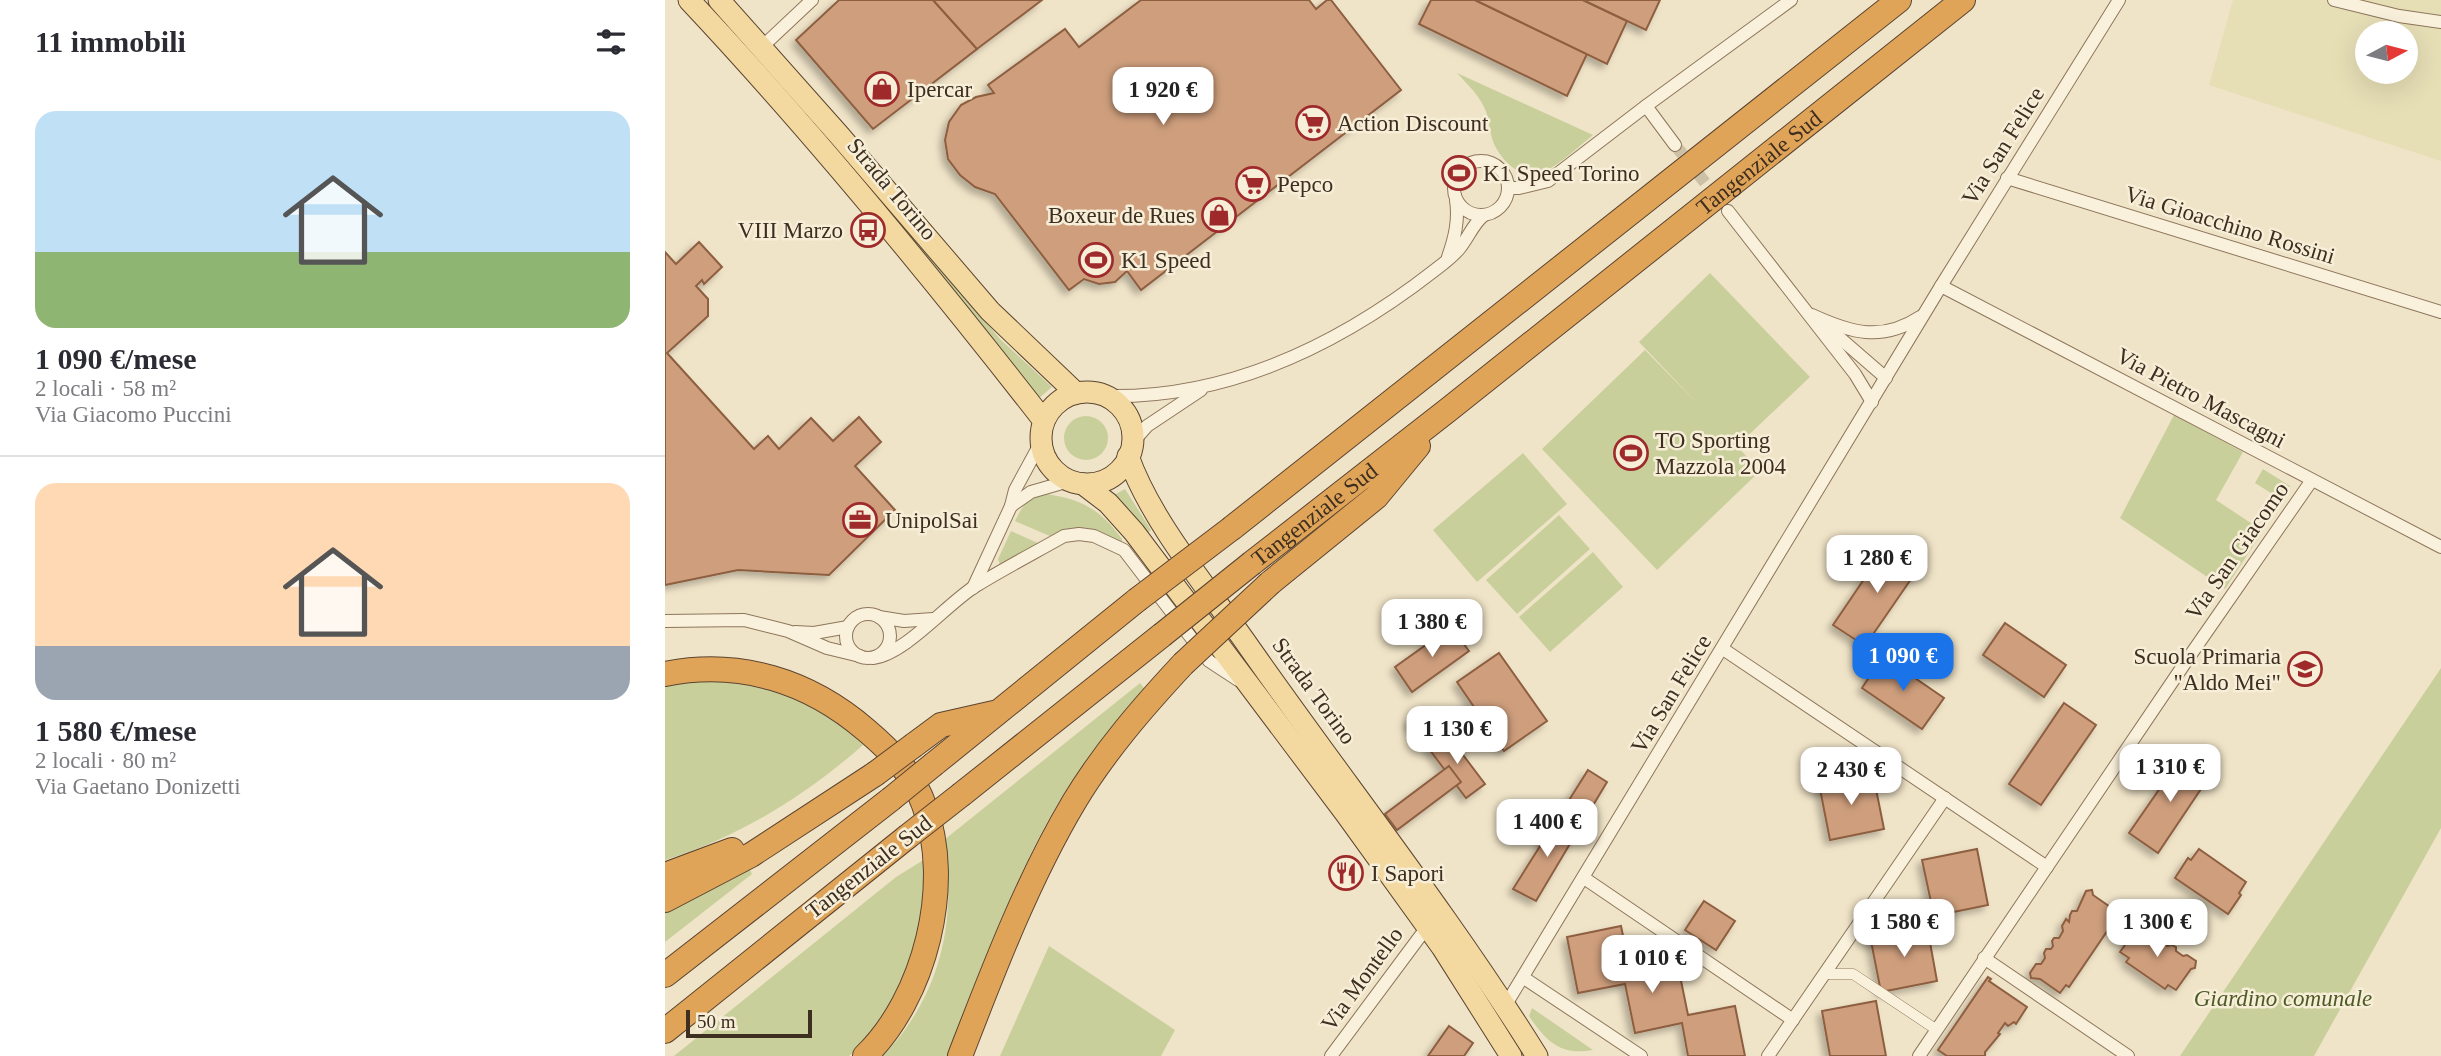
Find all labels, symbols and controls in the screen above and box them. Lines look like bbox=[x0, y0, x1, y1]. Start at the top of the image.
north arrow bbox=[2355, 21, 2419, 84]
map controls bbox=[2355, 21, 2418, 84]
icon: filters bbox=[592, 23, 630, 61]
text: 11 immobili bbox=[35, 25, 186, 58]
pin: 1 920 € bbox=[1098, 68, 1228, 127]
shop icon: Ipercar bbox=[863, 70, 901, 108]
place label: Ipercar bbox=[907, 77, 972, 102]
text: 1 920 € bbox=[1129, 77, 1198, 102]
street label: Via San Felice bbox=[1957, 83, 2049, 209]
supermarket icon: Action Discount bbox=[1294, 104, 1332, 142]
street label: Tangenziale Sud bbox=[1691, 105, 1827, 220]
place label: Action Discount bbox=[1337, 111, 1489, 136]
street label: Strada Torino bbox=[842, 133, 942, 245]
sports icon: K1 Speed Torino bbox=[1440, 154, 1478, 192]
icon: home bbox=[270, 157, 396, 283]
place label: K1 Speed Torino bbox=[1483, 161, 1639, 186]
supermarket icon: Pepco bbox=[1234, 165, 1272, 203]
place label: Pepco bbox=[1277, 172, 1333, 197]
street label: Via Gioacchino Rossini bbox=[2122, 181, 2338, 269]
shop icon: Boxeur de Rues bbox=[1200, 196, 1238, 234]
place label: Boxeur de Rues bbox=[1048, 203, 1195, 228]
bus stop icon: VIII Marzo bbox=[849, 211, 887, 249]
place label: VIII Marzo bbox=[738, 218, 843, 243]
sports icon: K1 Speed bbox=[1077, 241, 1115, 279]
place label: K1 Speed bbox=[1121, 248, 1212, 273]
text: 1 090 €/mese bbox=[35, 342, 197, 375]
street label: Via Pietro Mascagni bbox=[2112, 343, 2290, 453]
text: 2 locali · 58 m² bbox=[35, 376, 176, 401]
text: Via Giacomo Puccini bbox=[35, 402, 232, 427]
place label: TO Sporting Mazzola 2004 bbox=[1655, 428, 1786, 479]
sports icon: TO Sporting Mazzola 2004 bbox=[1612, 434, 1650, 472]
street label: Tangenziale Sud bbox=[1247, 457, 1382, 571]
street label: Via San Giacomo bbox=[2180, 477, 2294, 625]
office icon: UnipolSai bbox=[841, 501, 879, 539]
place label: UnipolSai bbox=[885, 508, 978, 533]
icon: home bbox=[270, 529, 396, 655]
pin: 1 280 € bbox=[1812, 536, 1942, 595]
text: 1 280 € bbox=[1843, 545, 1912, 570]
pin: 1 380 € bbox=[1367, 600, 1497, 659]
text: 1 380 € bbox=[1398, 609, 1467, 634]
street label: Via San Felice bbox=[1626, 630, 1716, 758]
street label: Strada Torino bbox=[1267, 633, 1361, 749]
pin: 1 090 € bbox=[1838, 634, 1968, 693]
text: 1 090 € bbox=[1869, 643, 1938, 668]
place label: Scuola Primaria "Aldo Mei" bbox=[2133, 644, 2281, 695]
school or university icon: Scuola Primaria "Aldo Mei" bbox=[2286, 650, 2324, 688]
pin: 1 130 € bbox=[1392, 706, 1522, 766]
text: 1 580 €/mese bbox=[35, 714, 197, 747]
text: 1 130 € bbox=[1423, 716, 1492, 741]
pin: 1 310 € bbox=[2105, 744, 2235, 804]
text: 2 locali · 80 m² bbox=[35, 748, 176, 773]
pin: 2 430 € bbox=[1786, 748, 1916, 807]
text: 1 310 € bbox=[2136, 754, 2205, 779]
text: 2 430 € bbox=[1817, 757, 1886, 782]
text: Via Gaetano Donizetti bbox=[35, 774, 241, 799]
pin: 1 400 € bbox=[1482, 800, 1612, 859]
text: 1 400 € bbox=[1513, 809, 1582, 834]
street label: Tangenziale Sud bbox=[801, 810, 937, 924]
restaurant icon: I Sapori bbox=[1327, 854, 1365, 892]
place label: I Sapori bbox=[1371, 861, 1444, 886]
pin: 1 580 € bbox=[1839, 900, 1969, 959]
pin: 1 300 € bbox=[2092, 900, 2222, 959]
text: 1 580 € bbox=[1870, 909, 1939, 934]
text: 1 300 € bbox=[2123, 909, 2192, 934]
street label: Via Montello bbox=[1316, 922, 1408, 1036]
pin: 1 010 € bbox=[1587, 936, 1717, 995]
text: 1 010 € bbox=[1618, 945, 1687, 970]
park label: Giardino comunale bbox=[2194, 986, 2372, 1011]
scale bar bbox=[686, 1007, 812, 1039]
text: 50 m bbox=[697, 1011, 736, 1032]

